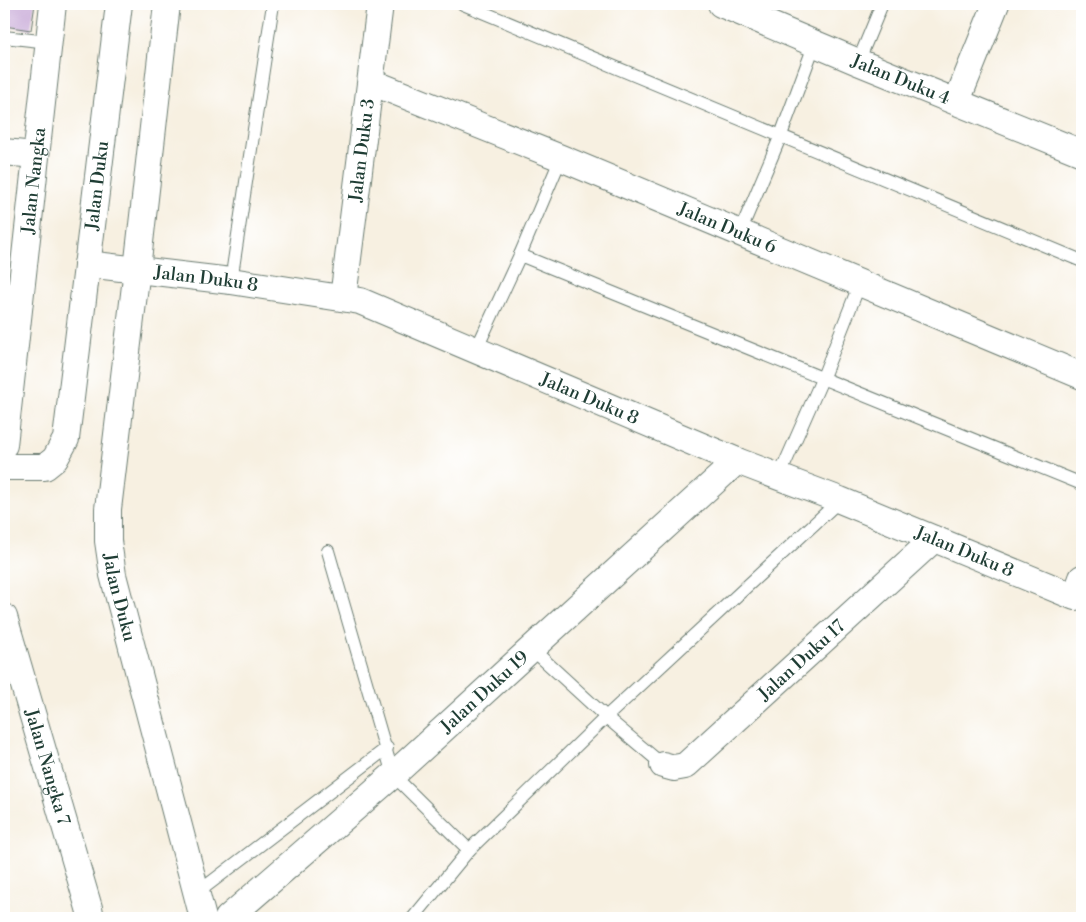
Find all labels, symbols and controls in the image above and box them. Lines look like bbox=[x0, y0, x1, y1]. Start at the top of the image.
street label: Jalan Duku 4 bbox=[847, 49, 954, 110]
street label: Jalan Duku 3 bbox=[344, 97, 380, 204]
street label: Jalan Nangka bbox=[16, 125, 51, 236]
street label: Jalan Duku bbox=[80, 139, 114, 233]
street label: Jalan Duku 6 bbox=[674, 196, 780, 258]
street label: Jalan Duku 8 bbox=[152, 260, 260, 297]
street label: Jalan Duku 8 bbox=[536, 367, 642, 430]
street label: Jalan Duku 8 bbox=[911, 520, 1017, 582]
street label: Jalan Duku bbox=[98, 551, 142, 645]
street label: Jalan Duku 17 bbox=[752, 614, 850, 706]
street label: Jalan Duku 19 bbox=[435, 645, 533, 739]
street label: Jalan Nangka 7 bbox=[20, 705, 76, 827]

